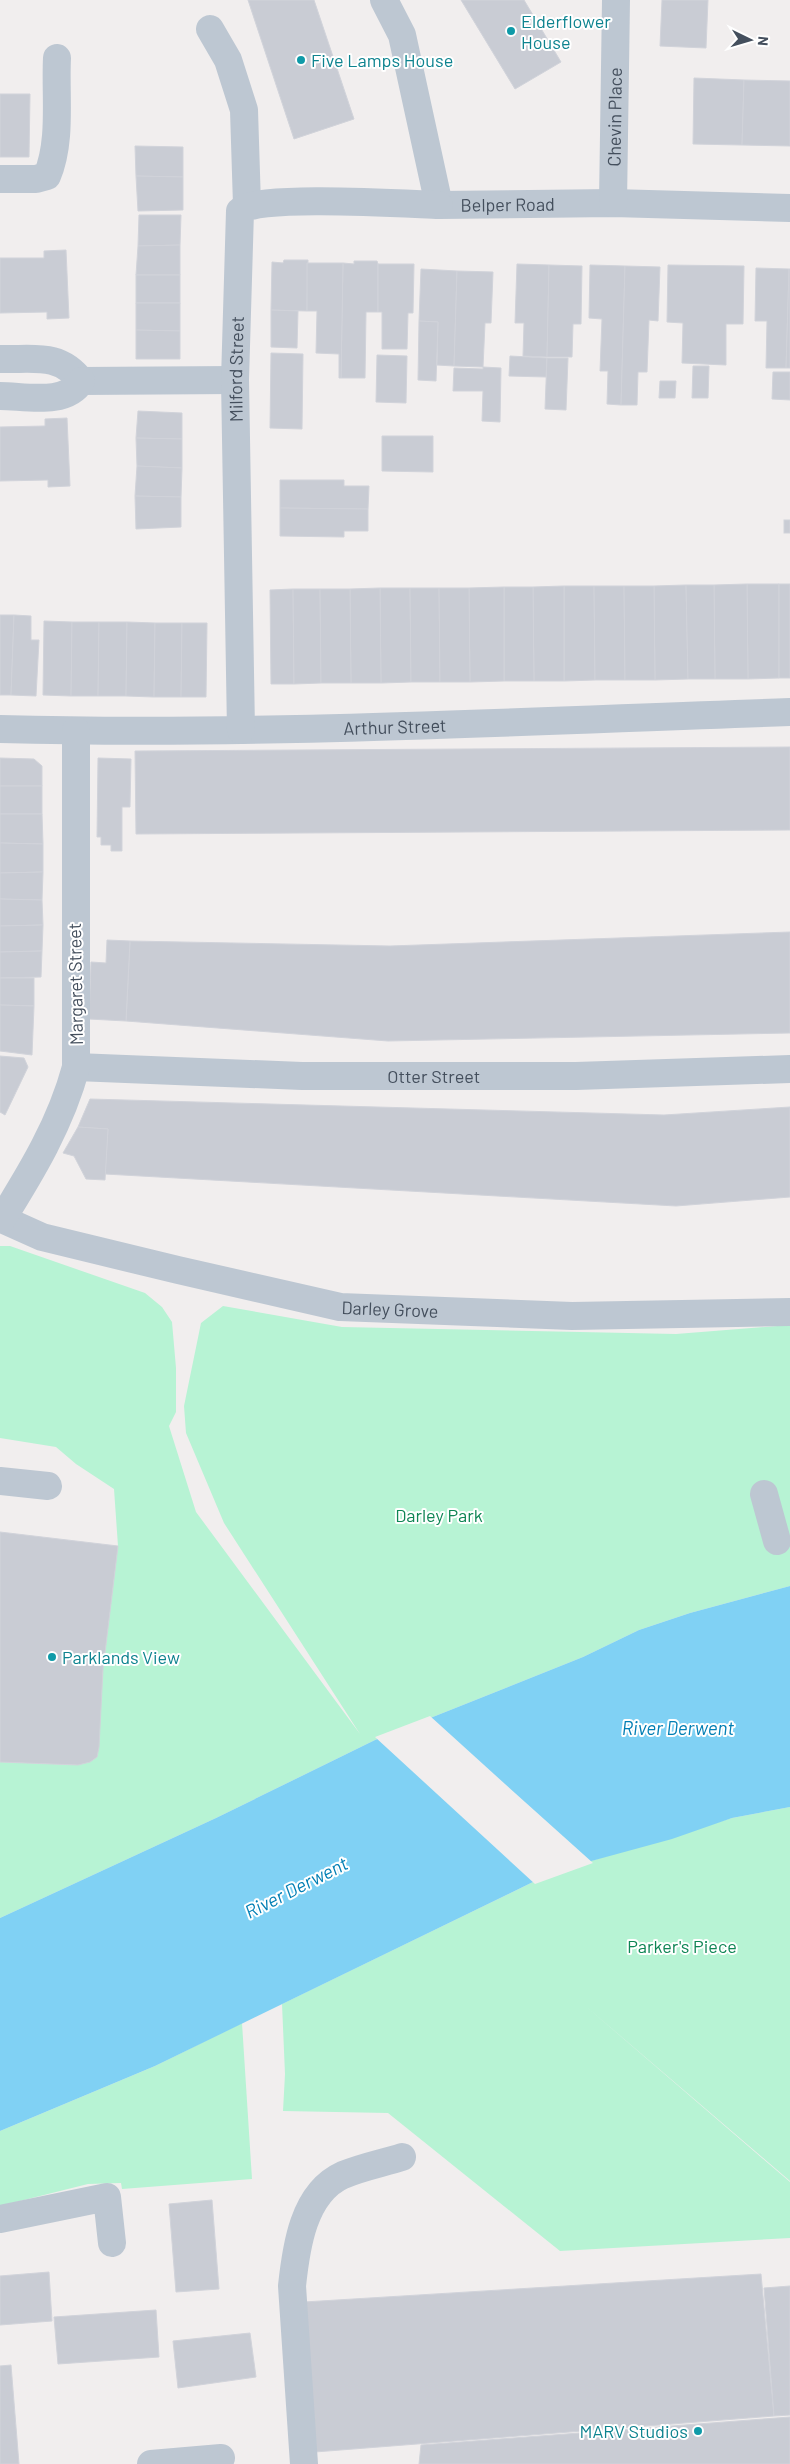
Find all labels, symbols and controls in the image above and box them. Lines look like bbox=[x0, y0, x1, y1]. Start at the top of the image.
place label: Elderflower House bbox=[521, 10, 611, 53]
north arrow bbox=[725, 15, 775, 65]
marker: Elderflower House bbox=[505, 25, 517, 37]
text: N bbox=[755, 36, 772, 47]
place label: Five Lamps House bbox=[311, 49, 453, 71]
marker: Five Lamps House bbox=[295, 54, 307, 66]
street label: Chevin Place bbox=[603, 67, 626, 167]
street label: Belper Road bbox=[460, 193, 555, 216]
street label: Milford Street bbox=[224, 316, 248, 422]
street label: Arthur Street bbox=[343, 714, 447, 739]
street label: Margaret Street bbox=[63, 923, 87, 1045]
street label: Otter Street bbox=[387, 1065, 480, 1087]
street label: Darley Grove bbox=[341, 1296, 439, 1322]
park label: Darley Park bbox=[395, 1504, 483, 1526]
place label: Parklands View bbox=[62, 1646, 180, 1668]
marker: Parklands View bbox=[46, 1651, 58, 1663]
water label: River Derwent bbox=[622, 1716, 735, 1739]
water label: River Derwent bbox=[241, 1851, 352, 1923]
park label: Parker's Piece bbox=[627, 1935, 737, 1957]
place label: MARV Studios bbox=[580, 2420, 688, 2442]
marker: MARV Studios bbox=[692, 2425, 704, 2437]

